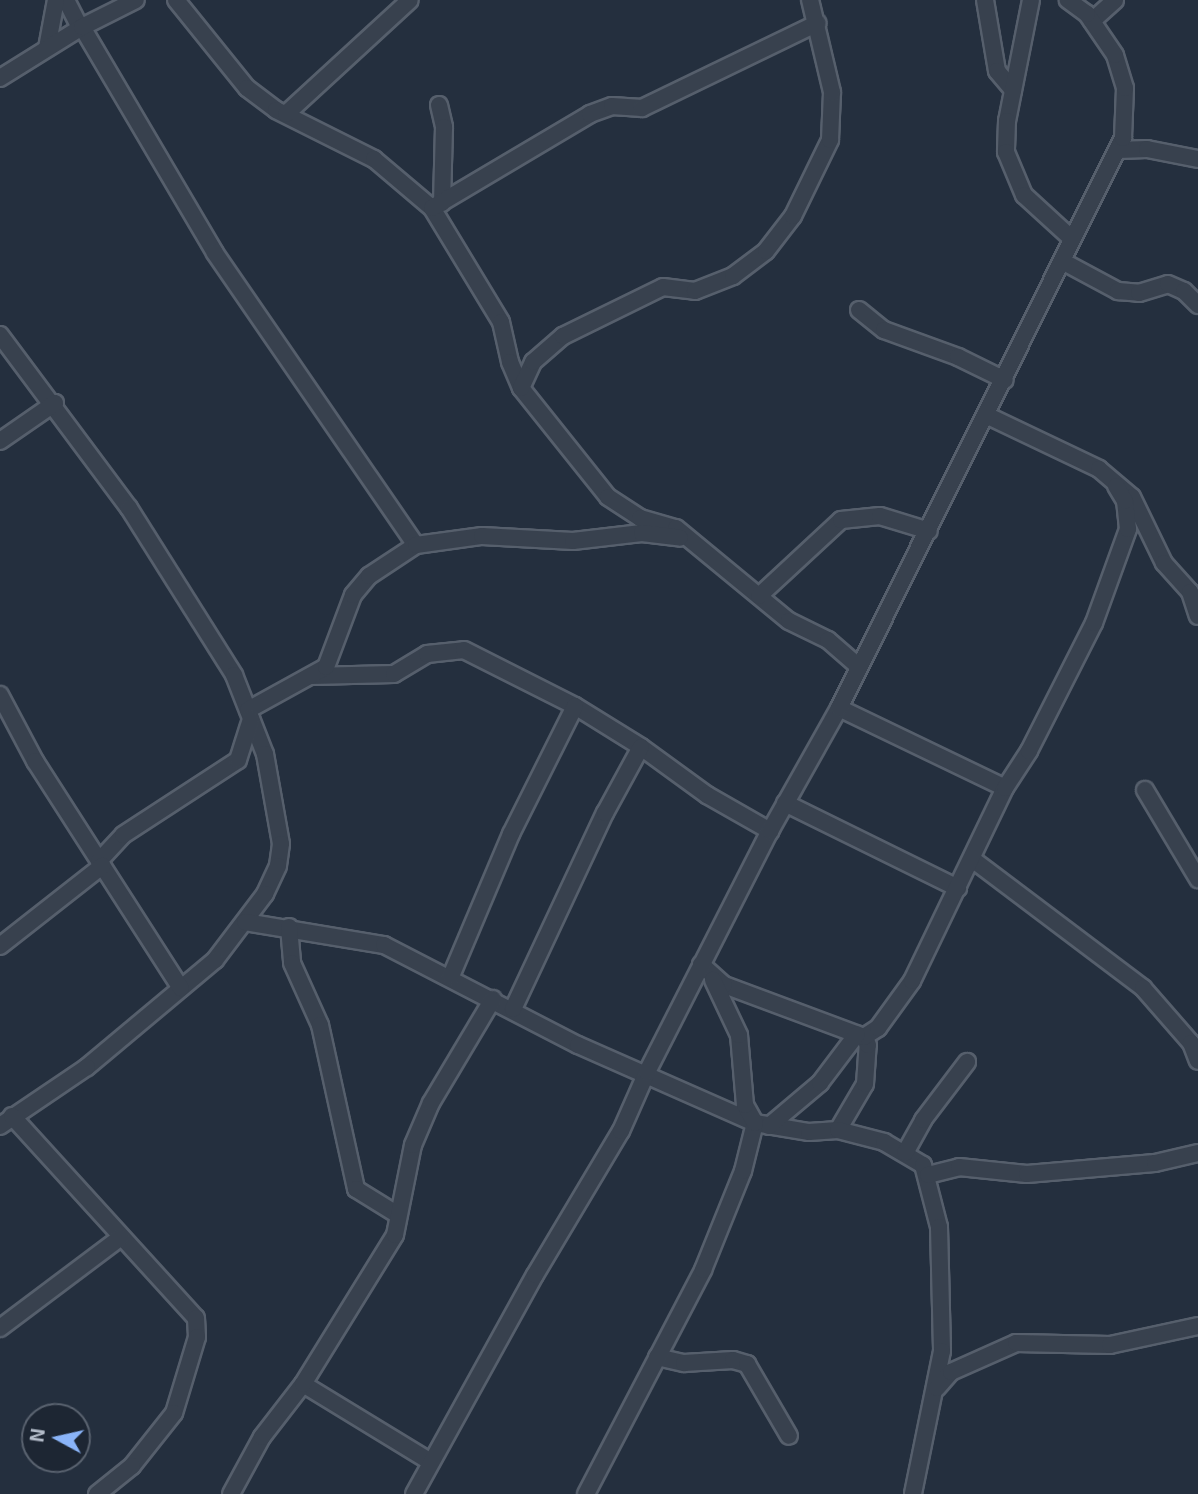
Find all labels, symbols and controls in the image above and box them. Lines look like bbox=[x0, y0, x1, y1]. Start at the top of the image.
north arrow bbox=[21, 1403, 91, 1473]
text: N bbox=[24, 1427, 49, 1444]

